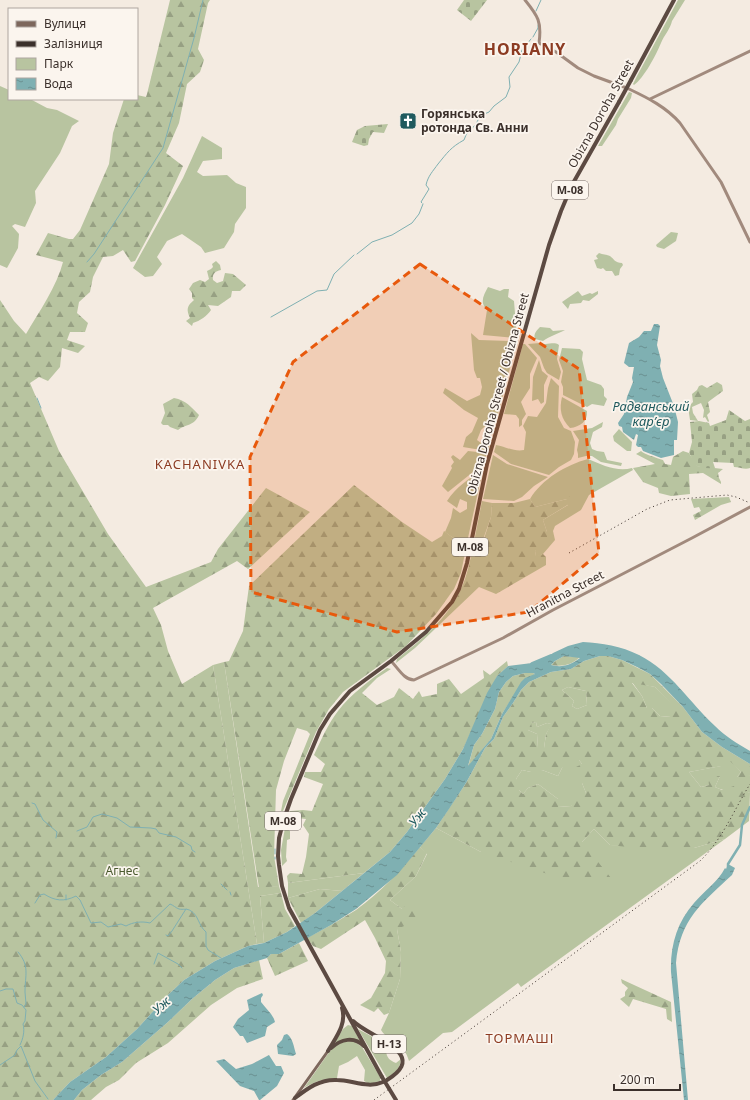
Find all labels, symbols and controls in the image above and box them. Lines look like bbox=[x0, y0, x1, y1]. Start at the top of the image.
legend bbox=[8, 8, 138, 100]
text: Вулиця bbox=[44, 15, 86, 32]
text: Залізниця bbox=[44, 35, 103, 52]
district label: HORIANY bbox=[484, 38, 566, 60]
text: Парк bbox=[44, 55, 74, 72]
street label: Obizna Doroha Street bbox=[564, 56, 638, 171]
text: Вода bbox=[44, 75, 73, 92]
place label: Горянська ротонда Св. Анни bbox=[421, 105, 529, 136]
church icon: Горянська ротонда Св. Анни bbox=[398, 111, 418, 131]
road number: М-08 bbox=[552, 181, 588, 199]
street label: Obizna Doroha Street / Obizna Street bbox=[462, 290, 533, 497]
water label: Радванський карʼєр bbox=[613, 397, 690, 430]
district label: KACHANIVKA bbox=[155, 455, 245, 473]
road number: М-08 bbox=[452, 538, 488, 556]
street label: Hranitna Street bbox=[523, 566, 607, 621]
water label: Уж bbox=[404, 804, 430, 830]
road number: М-08 bbox=[265, 812, 301, 830]
park label: Агнес bbox=[106, 862, 138, 879]
water label: Уж bbox=[148, 992, 174, 1018]
district label: ТОРМАШІ bbox=[486, 1029, 554, 1047]
road number: Н-13 bbox=[372, 1035, 406, 1053]
scale bar bbox=[614, 1066, 680, 1092]
text: 200 m bbox=[620, 1071, 655, 1088]

